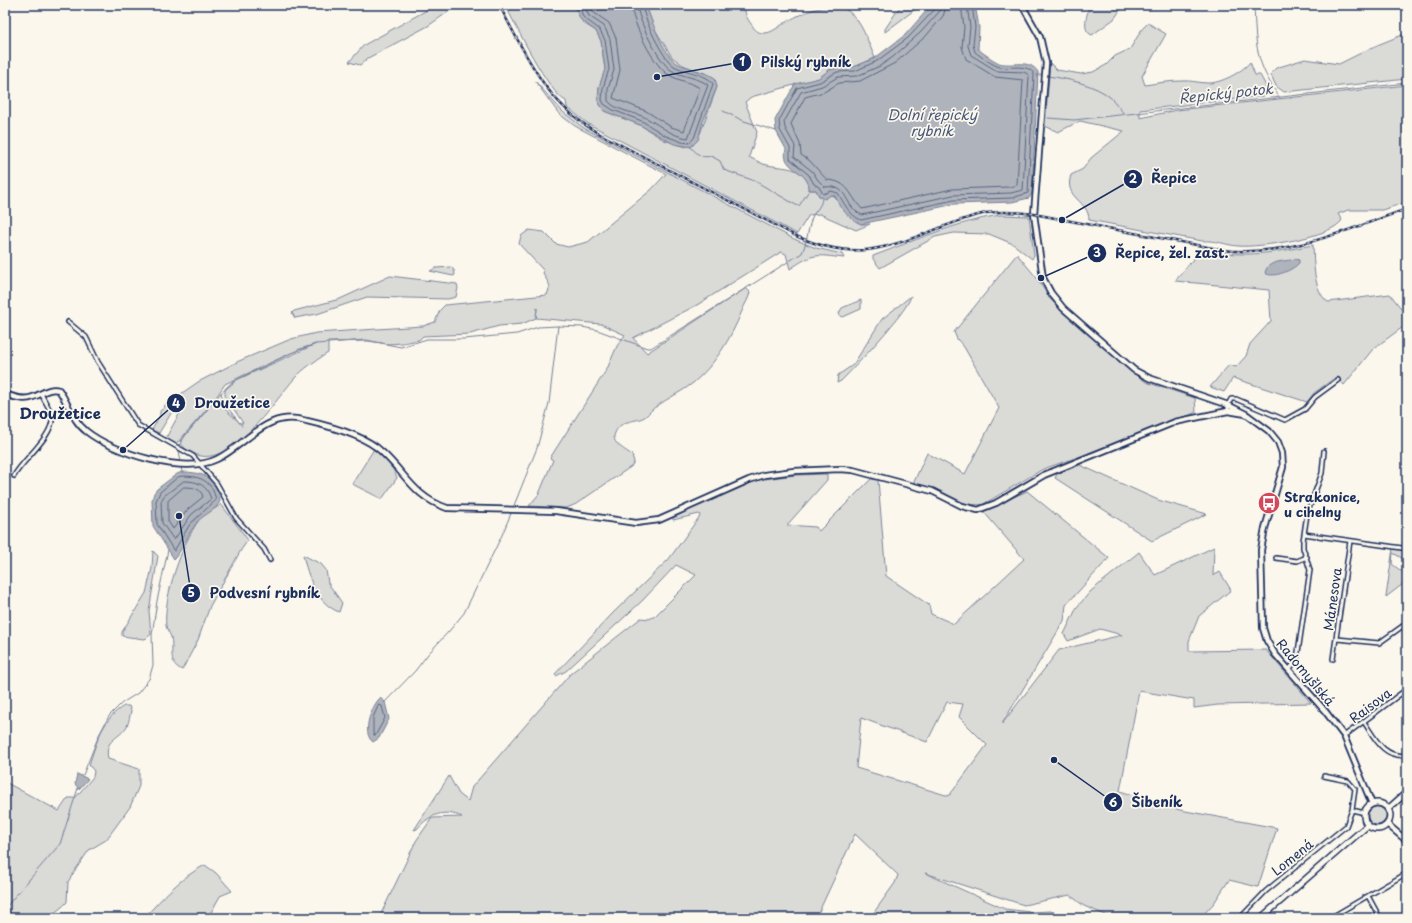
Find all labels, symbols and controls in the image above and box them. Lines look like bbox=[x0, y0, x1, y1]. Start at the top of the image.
callout: Pilský rybník bbox=[732, 49, 860, 75]
text: Pilský rybník bbox=[761, 51, 852, 72]
text: 1 bbox=[739, 52, 745, 70]
water label: Řepický potok bbox=[1178, 78, 1274, 108]
water label: Dolní řepický rybník bbox=[887, 104, 979, 141]
callout: Řepice bbox=[1123, 166, 1204, 192]
text: Řepice bbox=[1151, 167, 1197, 188]
text: 2 bbox=[1129, 169, 1138, 187]
callout: Řepice, žel. zast. bbox=[1087, 240, 1238, 266]
text: Řepice, žel. zast. bbox=[1115, 242, 1229, 263]
text: 3 bbox=[1093, 243, 1101, 261]
callout: Droužetice bbox=[166, 390, 278, 416]
text: Droužetice bbox=[194, 392, 270, 413]
text: 4 bbox=[172, 394, 180, 412]
district label: Droužetice bbox=[19, 401, 101, 424]
place label: Strakonice, u cihelny bbox=[1284, 487, 1360, 521]
bus stop icon: Strakonice, u cihelny bbox=[1256, 490, 1282, 516]
street label: Mánesova bbox=[1318, 566, 1346, 632]
callout: Podvesní rybník bbox=[181, 580, 328, 606]
text: Podvesní rybník bbox=[210, 582, 321, 603]
text: 5 bbox=[187, 583, 195, 601]
street label: Radomyšlská bbox=[1272, 634, 1340, 710]
street label: Raisova bbox=[1345, 683, 1395, 727]
callout: Šibeník bbox=[1103, 789, 1190, 815]
text: Šibeník bbox=[1131, 791, 1183, 812]
text: 6 bbox=[1109, 793, 1118, 811]
street label: Lomená bbox=[1267, 834, 1318, 880]

